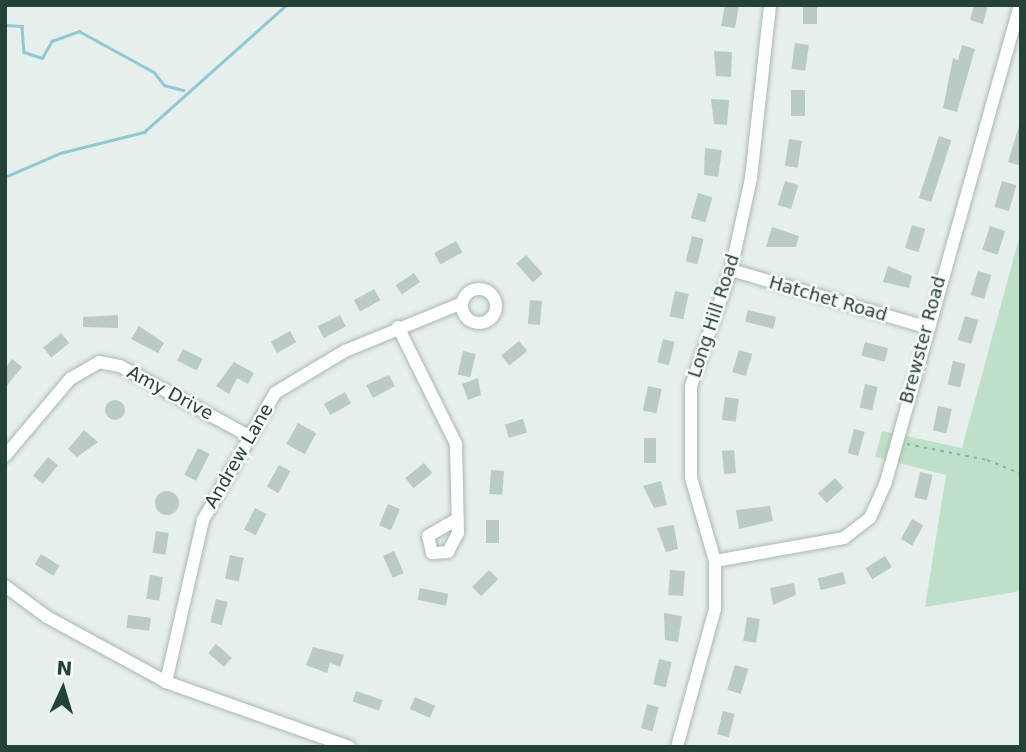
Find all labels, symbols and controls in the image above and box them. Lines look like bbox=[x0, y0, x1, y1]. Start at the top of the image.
street label: Long Hill Road bbox=[684, 251, 744, 381]
street label: Hatchet Road bbox=[766, 272, 890, 326]
street label: Brewster Road bbox=[896, 274, 950, 406]
street label: Amy Drive bbox=[123, 361, 217, 425]
street label: Andrew Lane bbox=[200, 400, 278, 512]
north arrow bbox=[28, 654, 98, 724]
text: N bbox=[56, 657, 73, 680]

